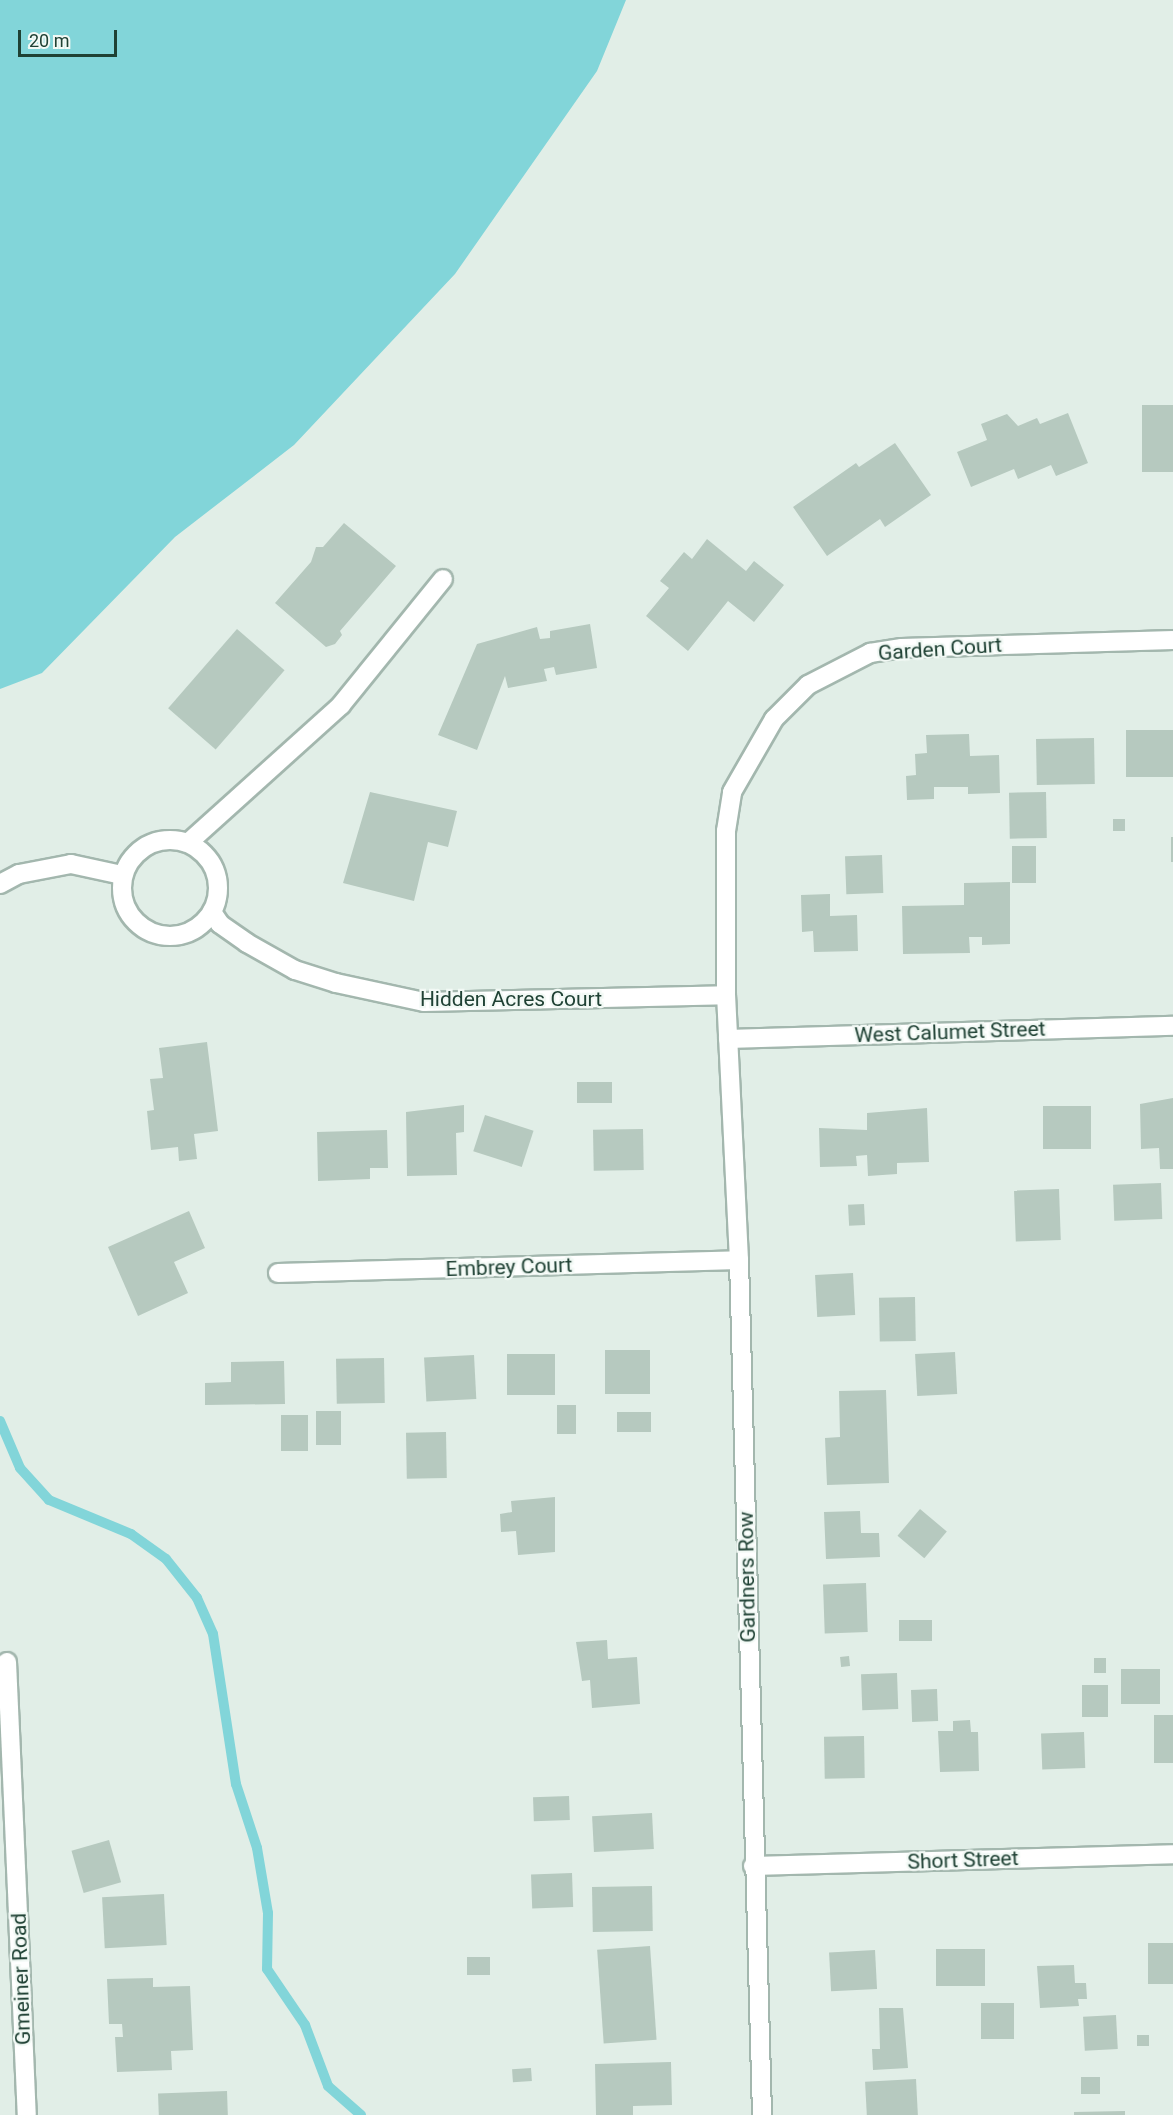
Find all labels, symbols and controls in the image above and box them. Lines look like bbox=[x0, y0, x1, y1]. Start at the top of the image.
scale bar bbox=[21, 18, 120, 56]
text: 20 m bbox=[29, 30, 69, 51]
street label: Garden Court bbox=[877, 632, 1003, 666]
street label: Hidden Acres Court bbox=[420, 986, 602, 1012]
street label: West Calumet Street bbox=[854, 1016, 1046, 1048]
street label: Embrey Court bbox=[445, 1252, 573, 1282]
street label: Gardners Row bbox=[733, 1511, 761, 1643]
street label: Short Street bbox=[907, 1845, 1019, 1875]
street label: Gmeiner Road bbox=[6, 1912, 36, 2046]

